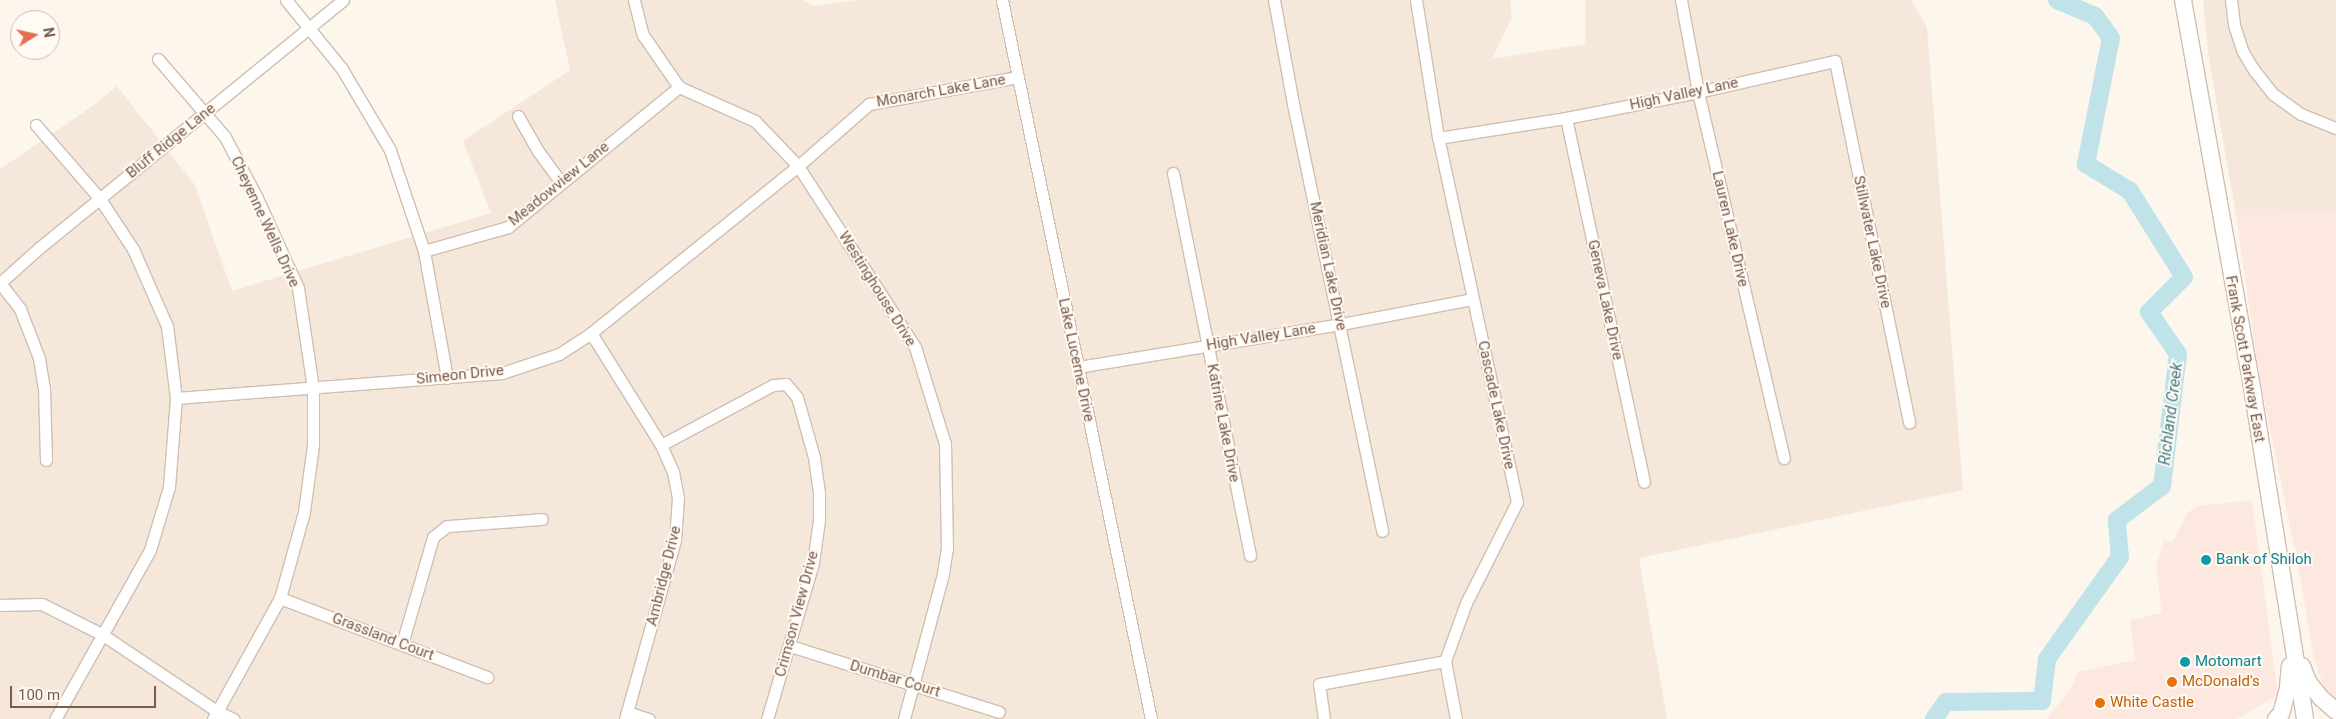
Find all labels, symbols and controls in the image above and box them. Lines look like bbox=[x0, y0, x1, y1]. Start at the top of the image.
north arrow bbox=[10, 10, 60, 60]
text: N bbox=[40, 26, 58, 39]
street label: Monarch Lake Lane bbox=[875, 71, 1007, 111]
street label: High Valley Lane bbox=[1628, 74, 1740, 114]
street label: Bluff Ridge Lane bbox=[123, 100, 219, 182]
street label: Meadowview Lane bbox=[505, 138, 613, 230]
street label: Cheyenne Wells Drive bbox=[227, 154, 303, 290]
street label: Lauren Lake Drive bbox=[1708, 169, 1752, 289]
street label: Stillwater Lake Drive bbox=[1849, 174, 1895, 310]
street label: Meridian Lake Drive bbox=[1306, 200, 1350, 332]
street label: Westinghouse Drive bbox=[834, 228, 920, 350]
street label: Geneva Lake Drive bbox=[1583, 238, 1627, 362]
street label: Frank Scott Parkway East bbox=[2221, 274, 2269, 444]
street label: Lake Lucerne Drive bbox=[1054, 297, 1098, 423]
street label: High Valley Lane bbox=[1205, 319, 1317, 355]
street label: Cascade Lake Drive bbox=[1474, 339, 1518, 471]
street label: Simeon Drive bbox=[415, 361, 505, 389]
street label: Katrine Lake Drive bbox=[1203, 362, 1243, 484]
water label: Richland Creek bbox=[2155, 362, 2187, 466]
street label: Ambridge Drive bbox=[643, 524, 685, 628]
street label: Crimson View Drive bbox=[772, 549, 822, 679]
place label: Bank of Shiloh bbox=[2216, 551, 2312, 569]
marker: Bank of Shiloh bbox=[2200, 554, 2212, 566]
street label: Grassland Court bbox=[329, 609, 437, 665]
place label: Motomart bbox=[2195, 653, 2262, 671]
marker: Motomart bbox=[2179, 656, 2191, 668]
street label: Dumbar Court bbox=[848, 657, 942, 701]
place label: McDonald's bbox=[2182, 673, 2260, 691]
scale bar bbox=[12, 676, 159, 708]
marker: McDonald's bbox=[2166, 676, 2178, 688]
text: 100 m bbox=[18, 686, 60, 704]
place label: White Castle bbox=[2110, 694, 2194, 712]
marker: White Castle bbox=[2094, 697, 2106, 709]

